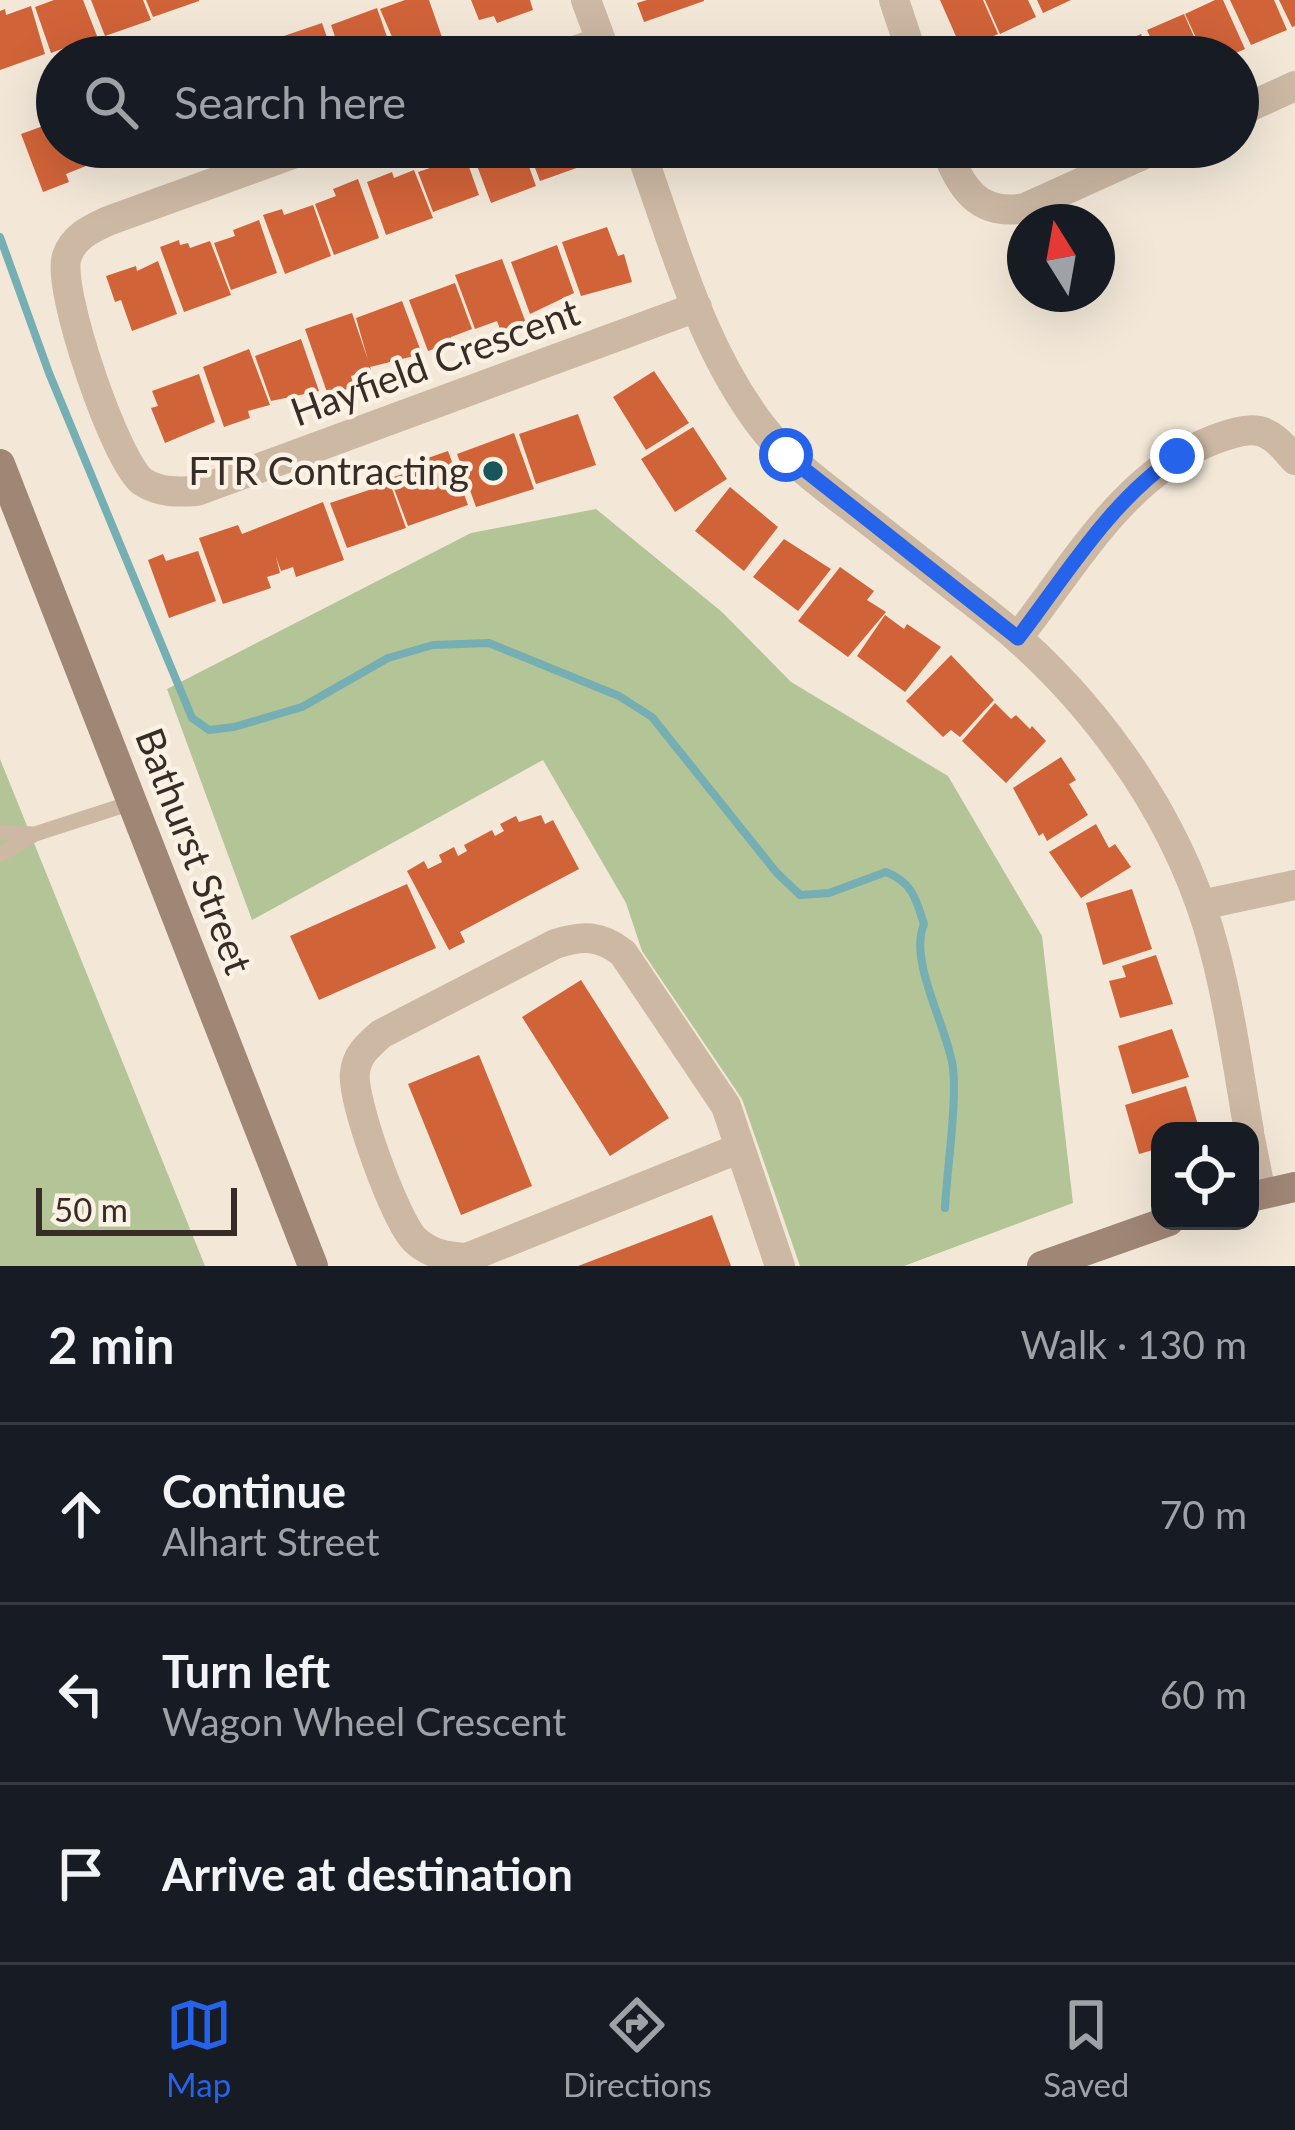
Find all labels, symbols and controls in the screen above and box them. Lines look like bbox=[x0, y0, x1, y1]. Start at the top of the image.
search box bbox=[36, 36, 1259, 168]
icon: search bbox=[78, 69, 144, 135]
text: Search here bbox=[174, 75, 406, 129]
north arrow bbox=[1007, 204, 1115, 312]
street label: Hayfield Crescent bbox=[284, 288, 585, 435]
route start bbox=[759, 428, 813, 482]
route end bbox=[1150, 429, 1204, 483]
place label: FTR Contracting bbox=[188, 447, 469, 493]
marker: FTR Contracting bbox=[480, 458, 506, 484]
street label: Bathurst Street bbox=[127, 721, 263, 980]
map controls bbox=[1151, 1122, 1259, 1230]
button: locate bbox=[1151, 1122, 1259, 1230]
scale bar bbox=[36, 1182, 237, 1235]
text: 50 m bbox=[54, 1189, 128, 1229]
text: 2 min bbox=[48, 1314, 174, 1375]
text: Walk · 130 m bbox=[1020, 1321, 1247, 1367]
text: Continue bbox=[162, 1464, 346, 1518]
icon: ahead bbox=[48, 1481, 114, 1547]
text: 70 m bbox=[1160, 1491, 1247, 1537]
text: Alhart Street bbox=[162, 1518, 380, 1564]
text: Turn left bbox=[162, 1644, 330, 1698]
icon: left bbox=[48, 1661, 114, 1727]
text: 60 m bbox=[1160, 1671, 1247, 1717]
text: Wagon Wheel Crescent bbox=[162, 1698, 566, 1744]
icon: arrive bbox=[48, 1841, 114, 1907]
text: Arrive at destination bbox=[162, 1847, 573, 1901]
tab: Map bbox=[166, 1992, 232, 2104]
tab: Directions bbox=[563, 1992, 712, 2104]
tab: Saved bbox=[1043, 1992, 1129, 2104]

